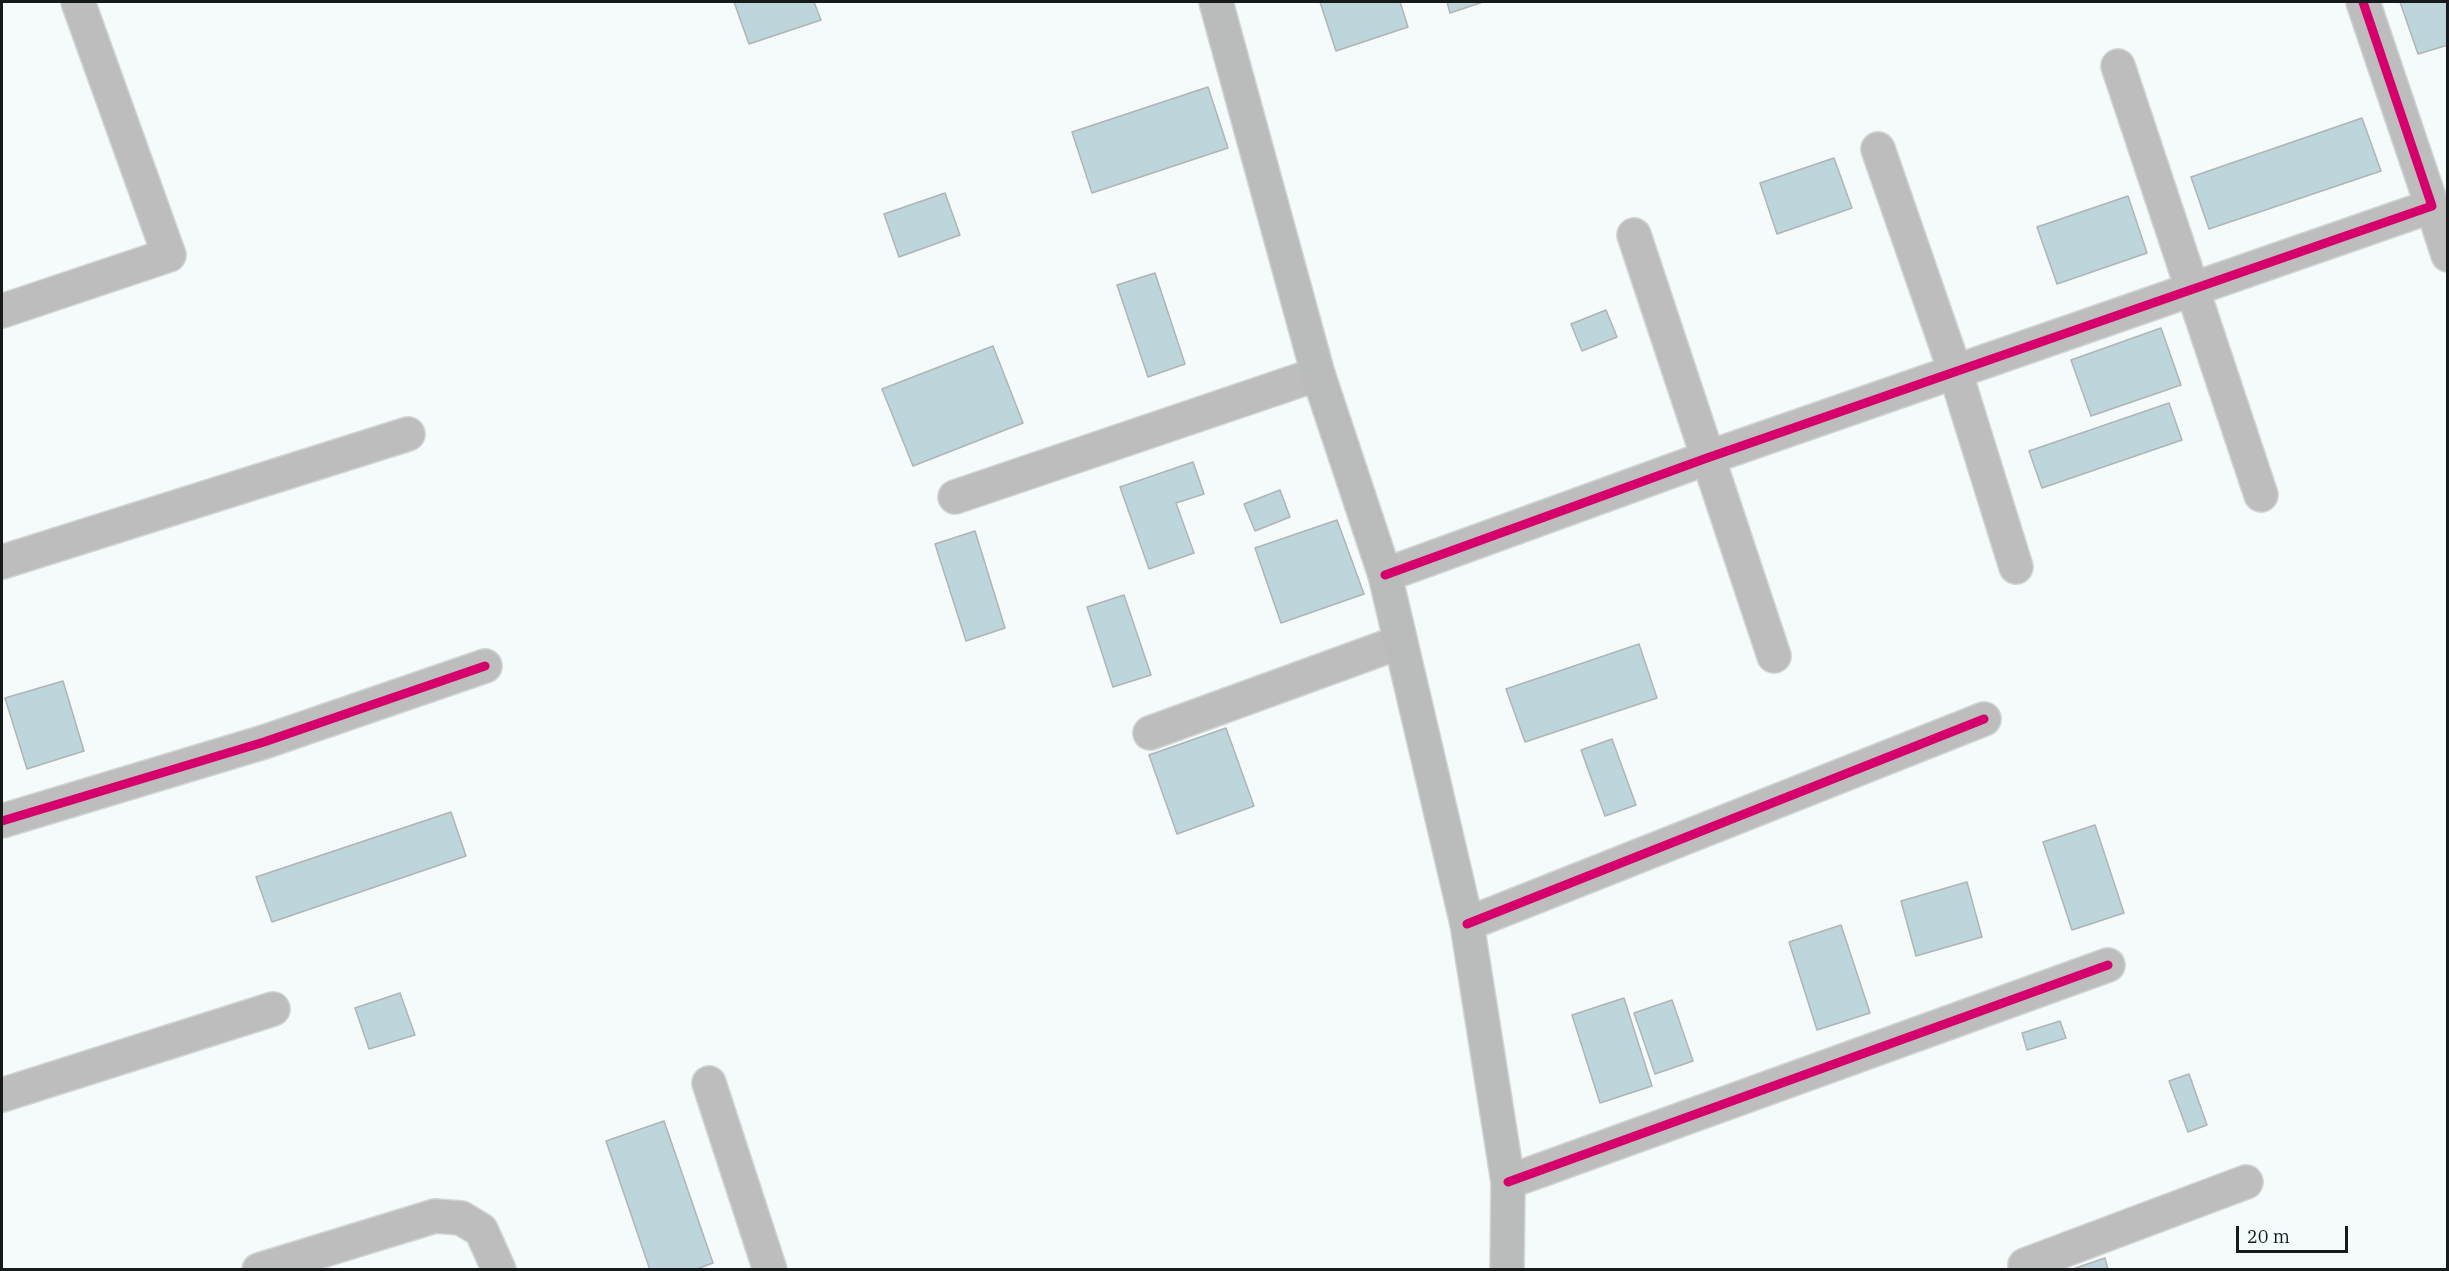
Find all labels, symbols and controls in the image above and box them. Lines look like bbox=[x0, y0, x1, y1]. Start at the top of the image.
scale bar bbox=[2239, 1214, 2352, 1252]
text: 20 m bbox=[2247, 1225, 2290, 1248]

